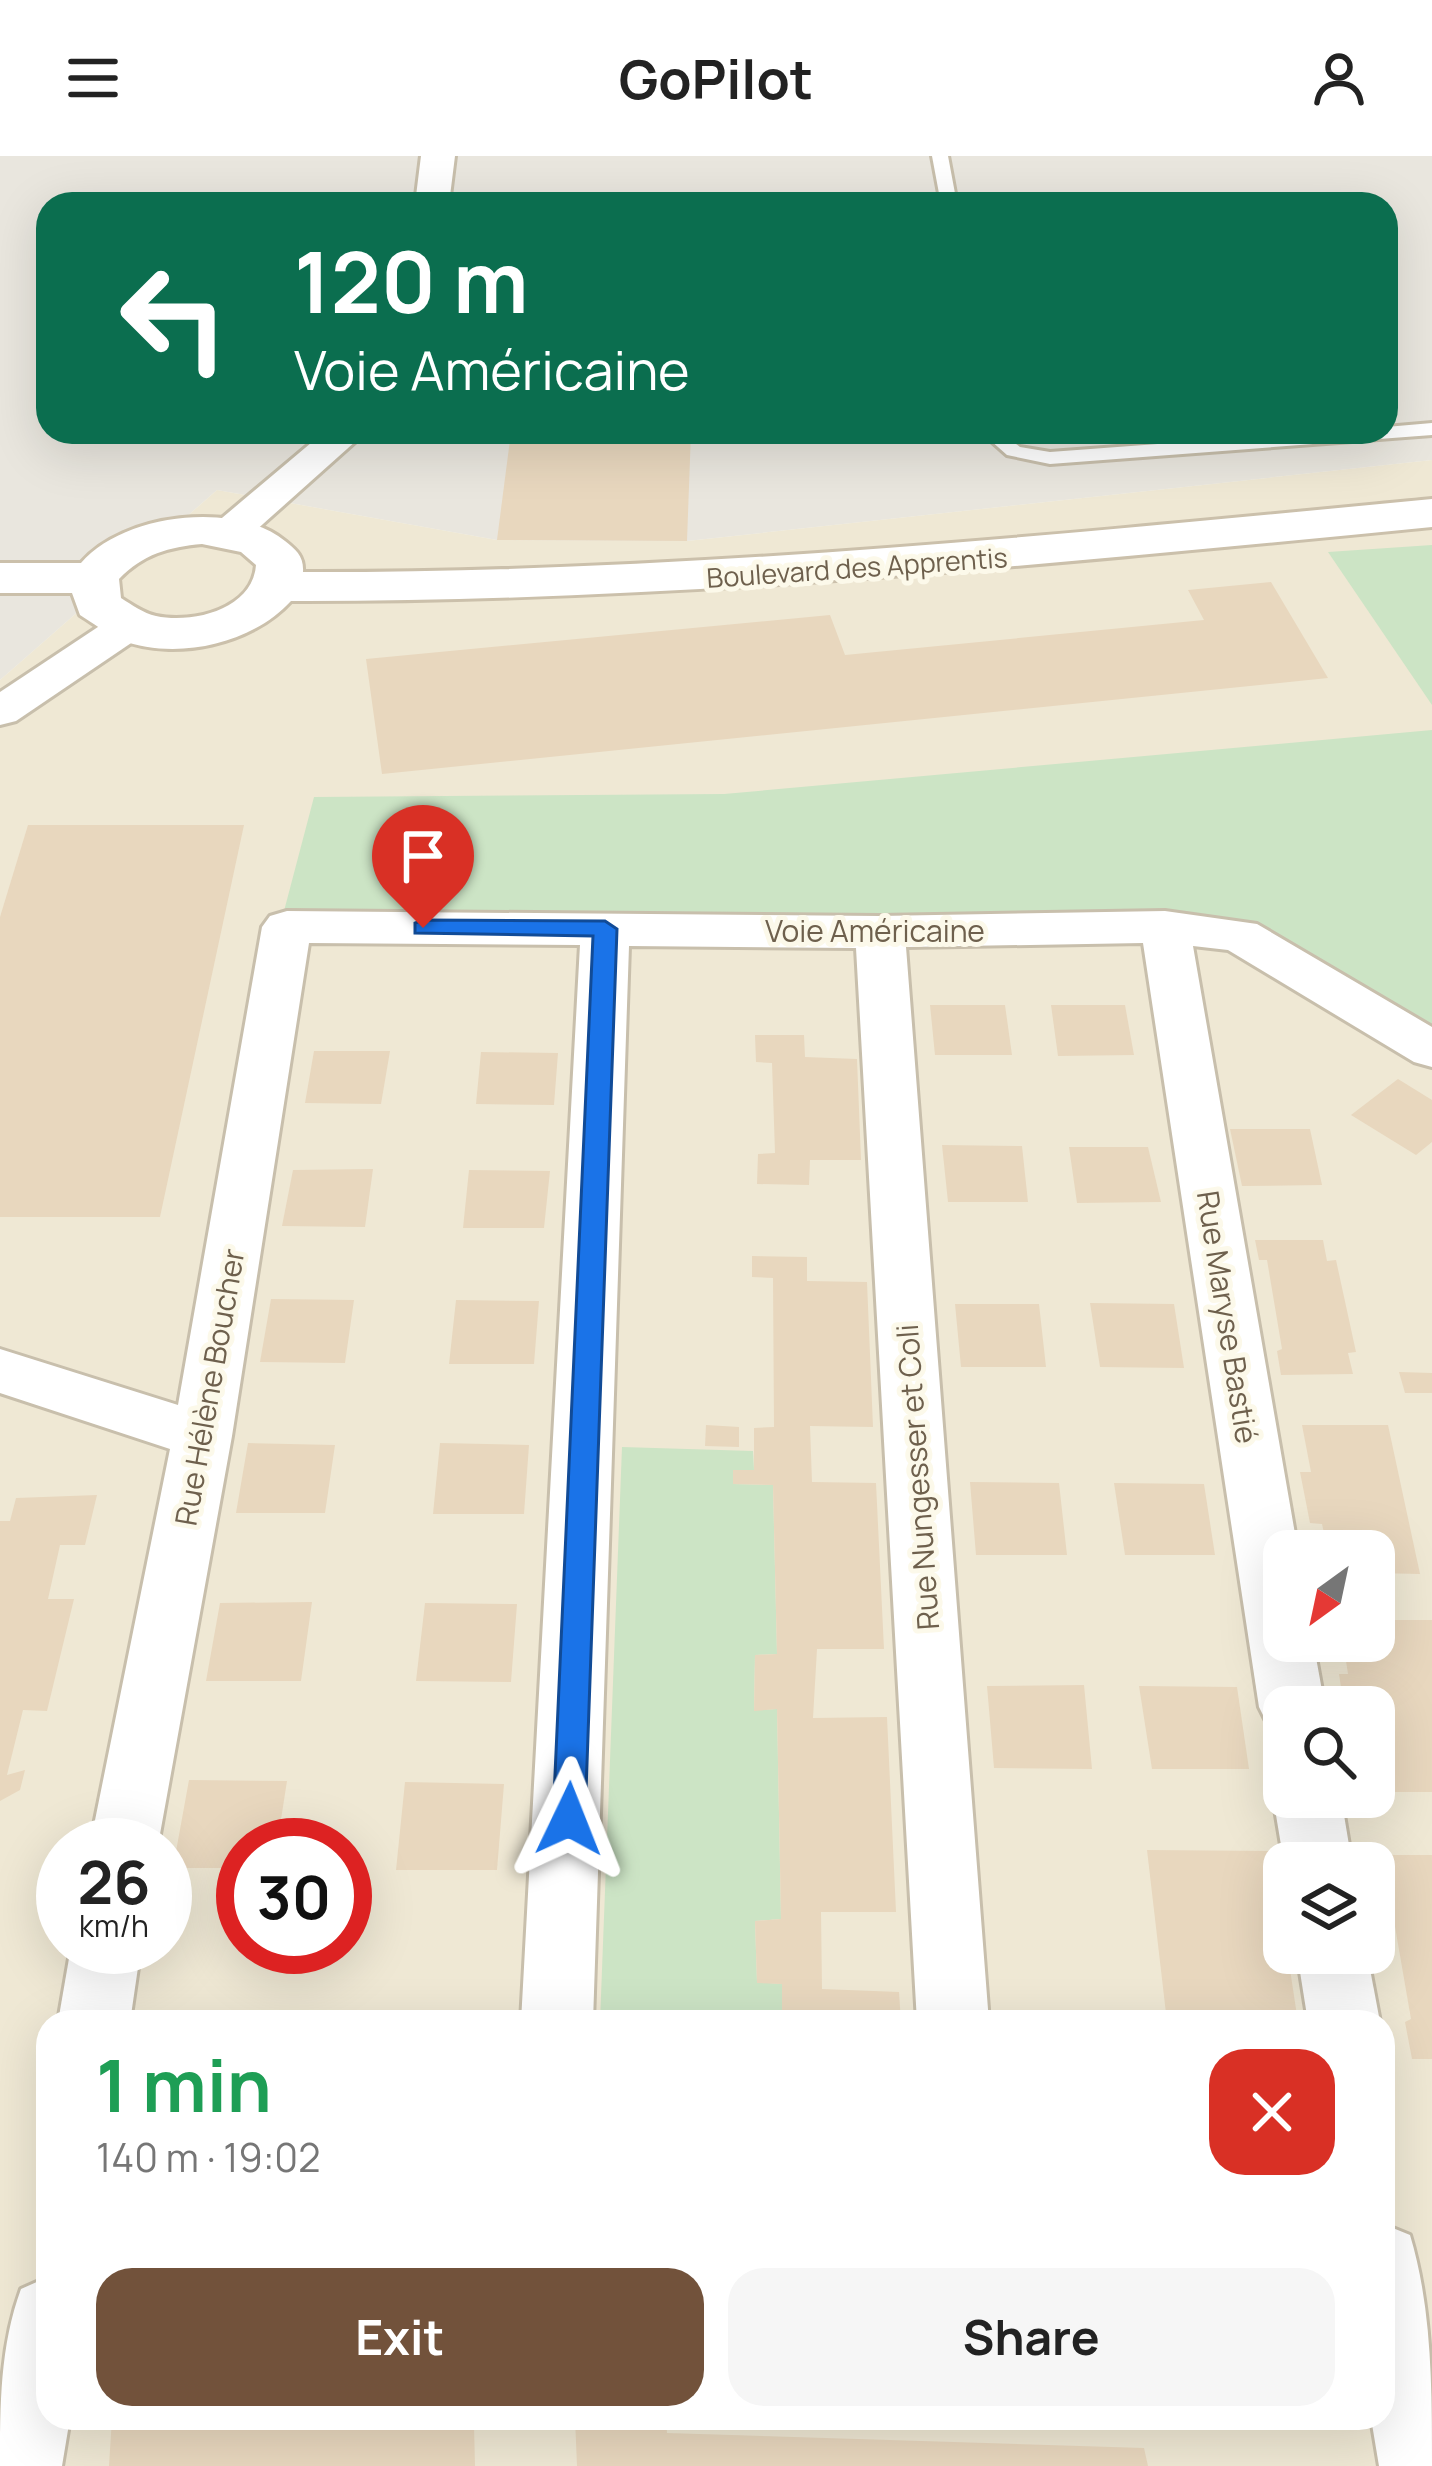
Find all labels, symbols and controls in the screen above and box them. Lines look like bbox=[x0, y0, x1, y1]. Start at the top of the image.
text: GoPilot bbox=[619, 41, 813, 115]
icon: menu bbox=[60, 45, 126, 111]
icon: person bbox=[1306, 45, 1372, 111]
text: 120 m bbox=[294, 223, 528, 338]
icon: left bbox=[96, 240, 252, 396]
text: Voie Américaine bbox=[294, 332, 690, 406]
street label: Boulevard des Apprentis bbox=[705, 538, 1009, 596]
pin bbox=[372, 805, 474, 928]
icon: arrive bbox=[390, 823, 456, 889]
street label: Voie Américaine bbox=[765, 910, 985, 951]
street label: Rue Maryse Bastié bbox=[1188, 1188, 1268, 1446]
street label: Rue Hélène Boucher bbox=[164, 1245, 254, 1529]
street label: Rue Nungesser et Coli bbox=[886, 1323, 948, 1631]
north arrow bbox=[1263, 1530, 1395, 1662]
map controls bbox=[1263, 1530, 1395, 1974]
button: search bbox=[1263, 1686, 1395, 1818]
position arrow bbox=[506, 1756, 632, 1882]
speed limit sign: 30 bbox=[216, 1818, 372, 1974]
text: 26 bbox=[77, 1840, 151, 1922]
button: layers bbox=[1263, 1842, 1395, 1974]
text: km/h bbox=[79, 1905, 149, 1946]
text: 1 min bbox=[96, 2035, 272, 2134]
button: close bbox=[1209, 2049, 1335, 2175]
text: 140 m · 19:02 bbox=[96, 2130, 320, 2184]
button: Exit bbox=[96, 2268, 704, 2406]
button: Share bbox=[728, 2268, 1335, 2406]

